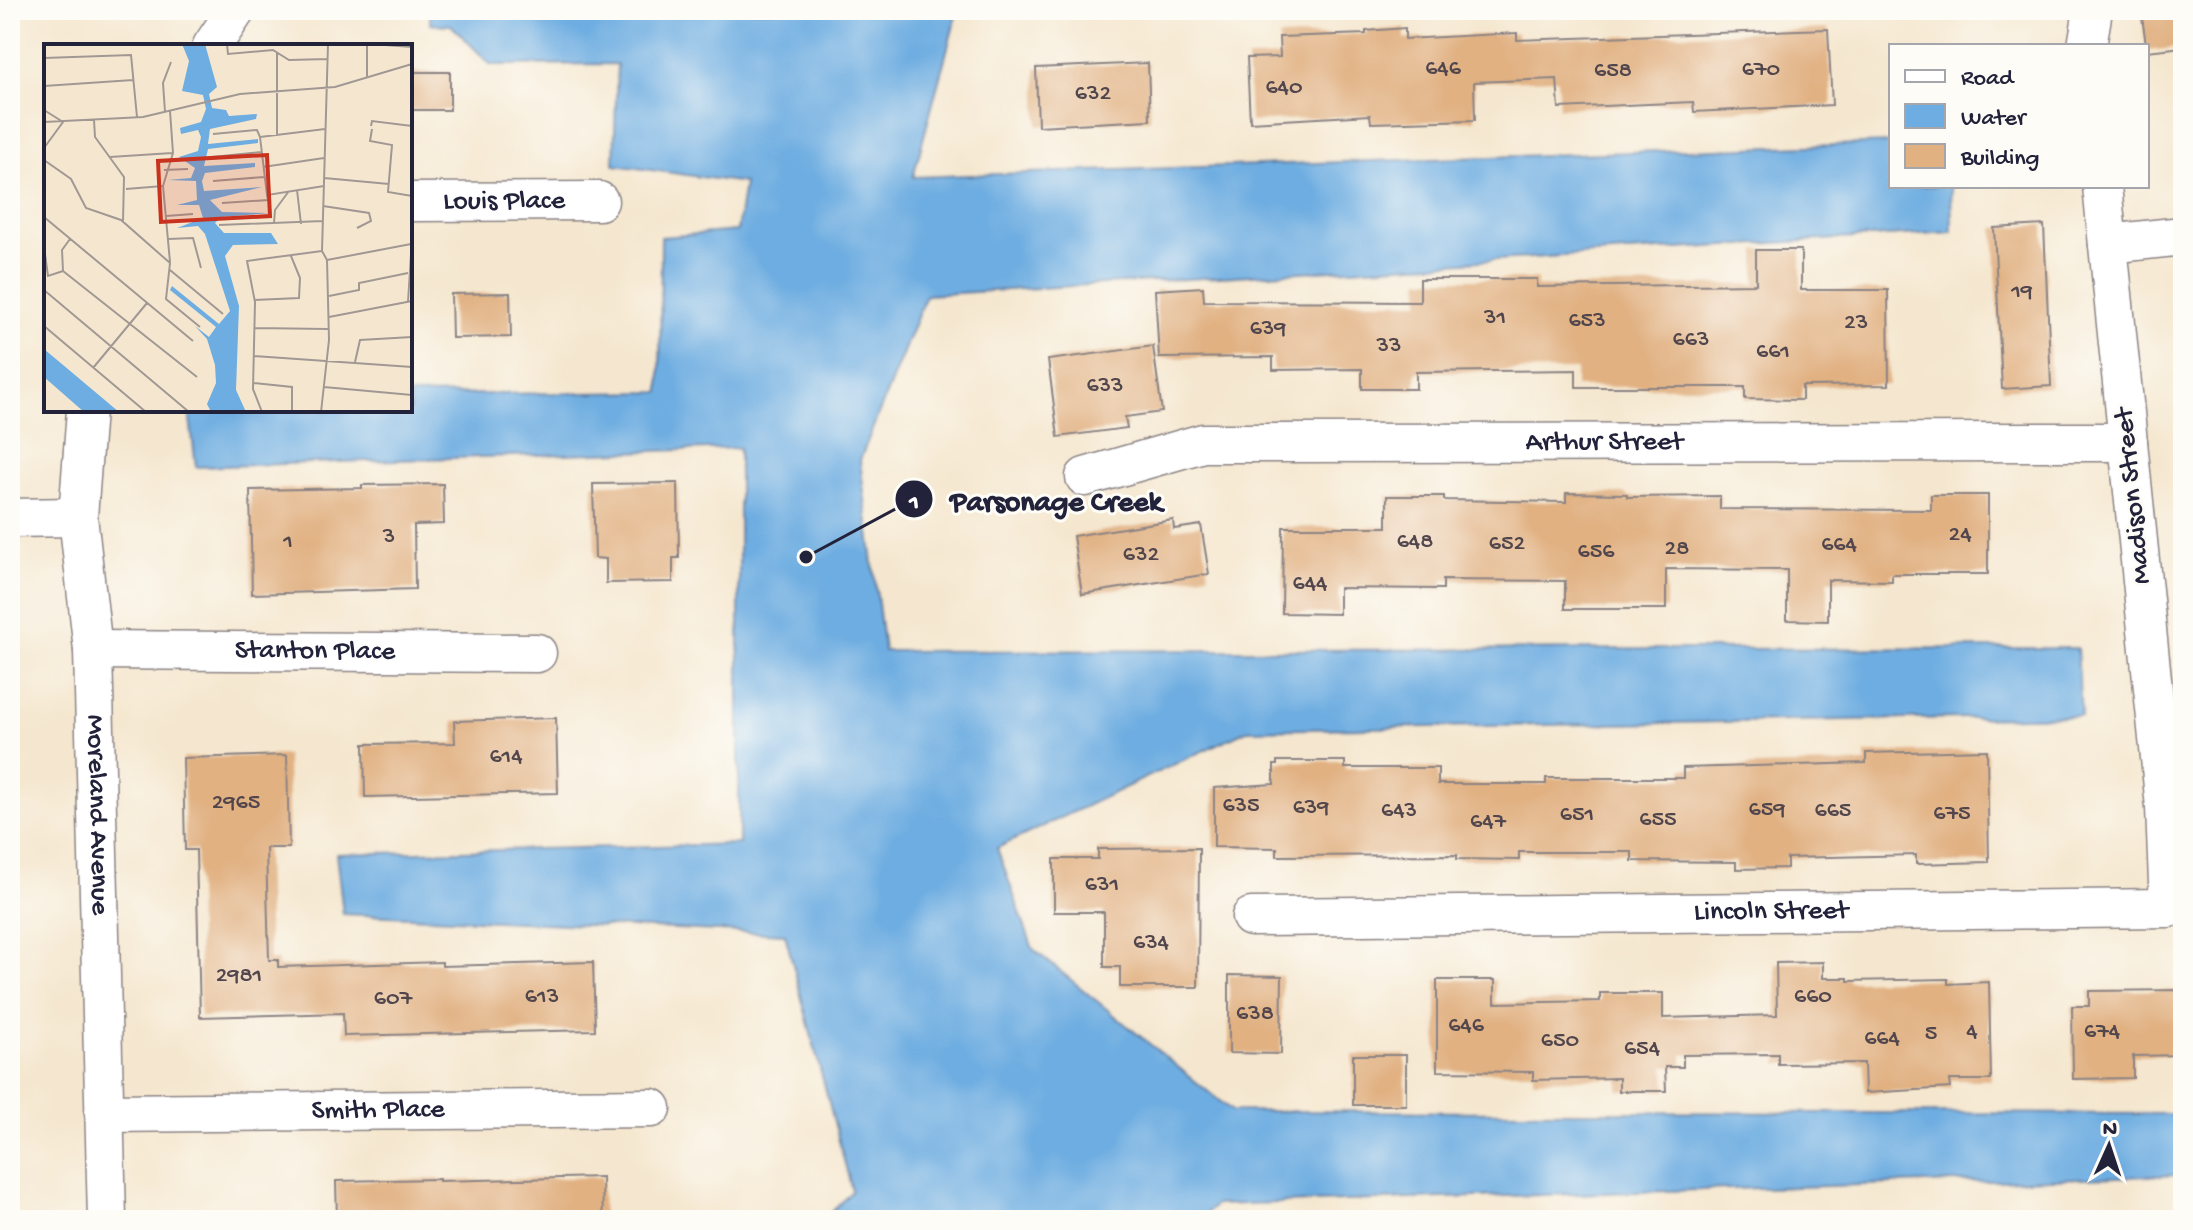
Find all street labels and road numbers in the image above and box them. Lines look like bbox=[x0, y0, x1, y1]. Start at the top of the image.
street label: Louis Place bbox=[443, 185, 566, 218]
street label: Madison Street bbox=[2108, 404, 2160, 586]
street label: Arthur Street bbox=[1526, 426, 1685, 459]
street label: Stanton Place bbox=[235, 634, 396, 669]
street label: Moreland Avenue bbox=[78, 714, 116, 916]
street label: Lincoln Street bbox=[1694, 895, 1851, 929]
street label: Smith Place bbox=[311, 1093, 445, 1128]

